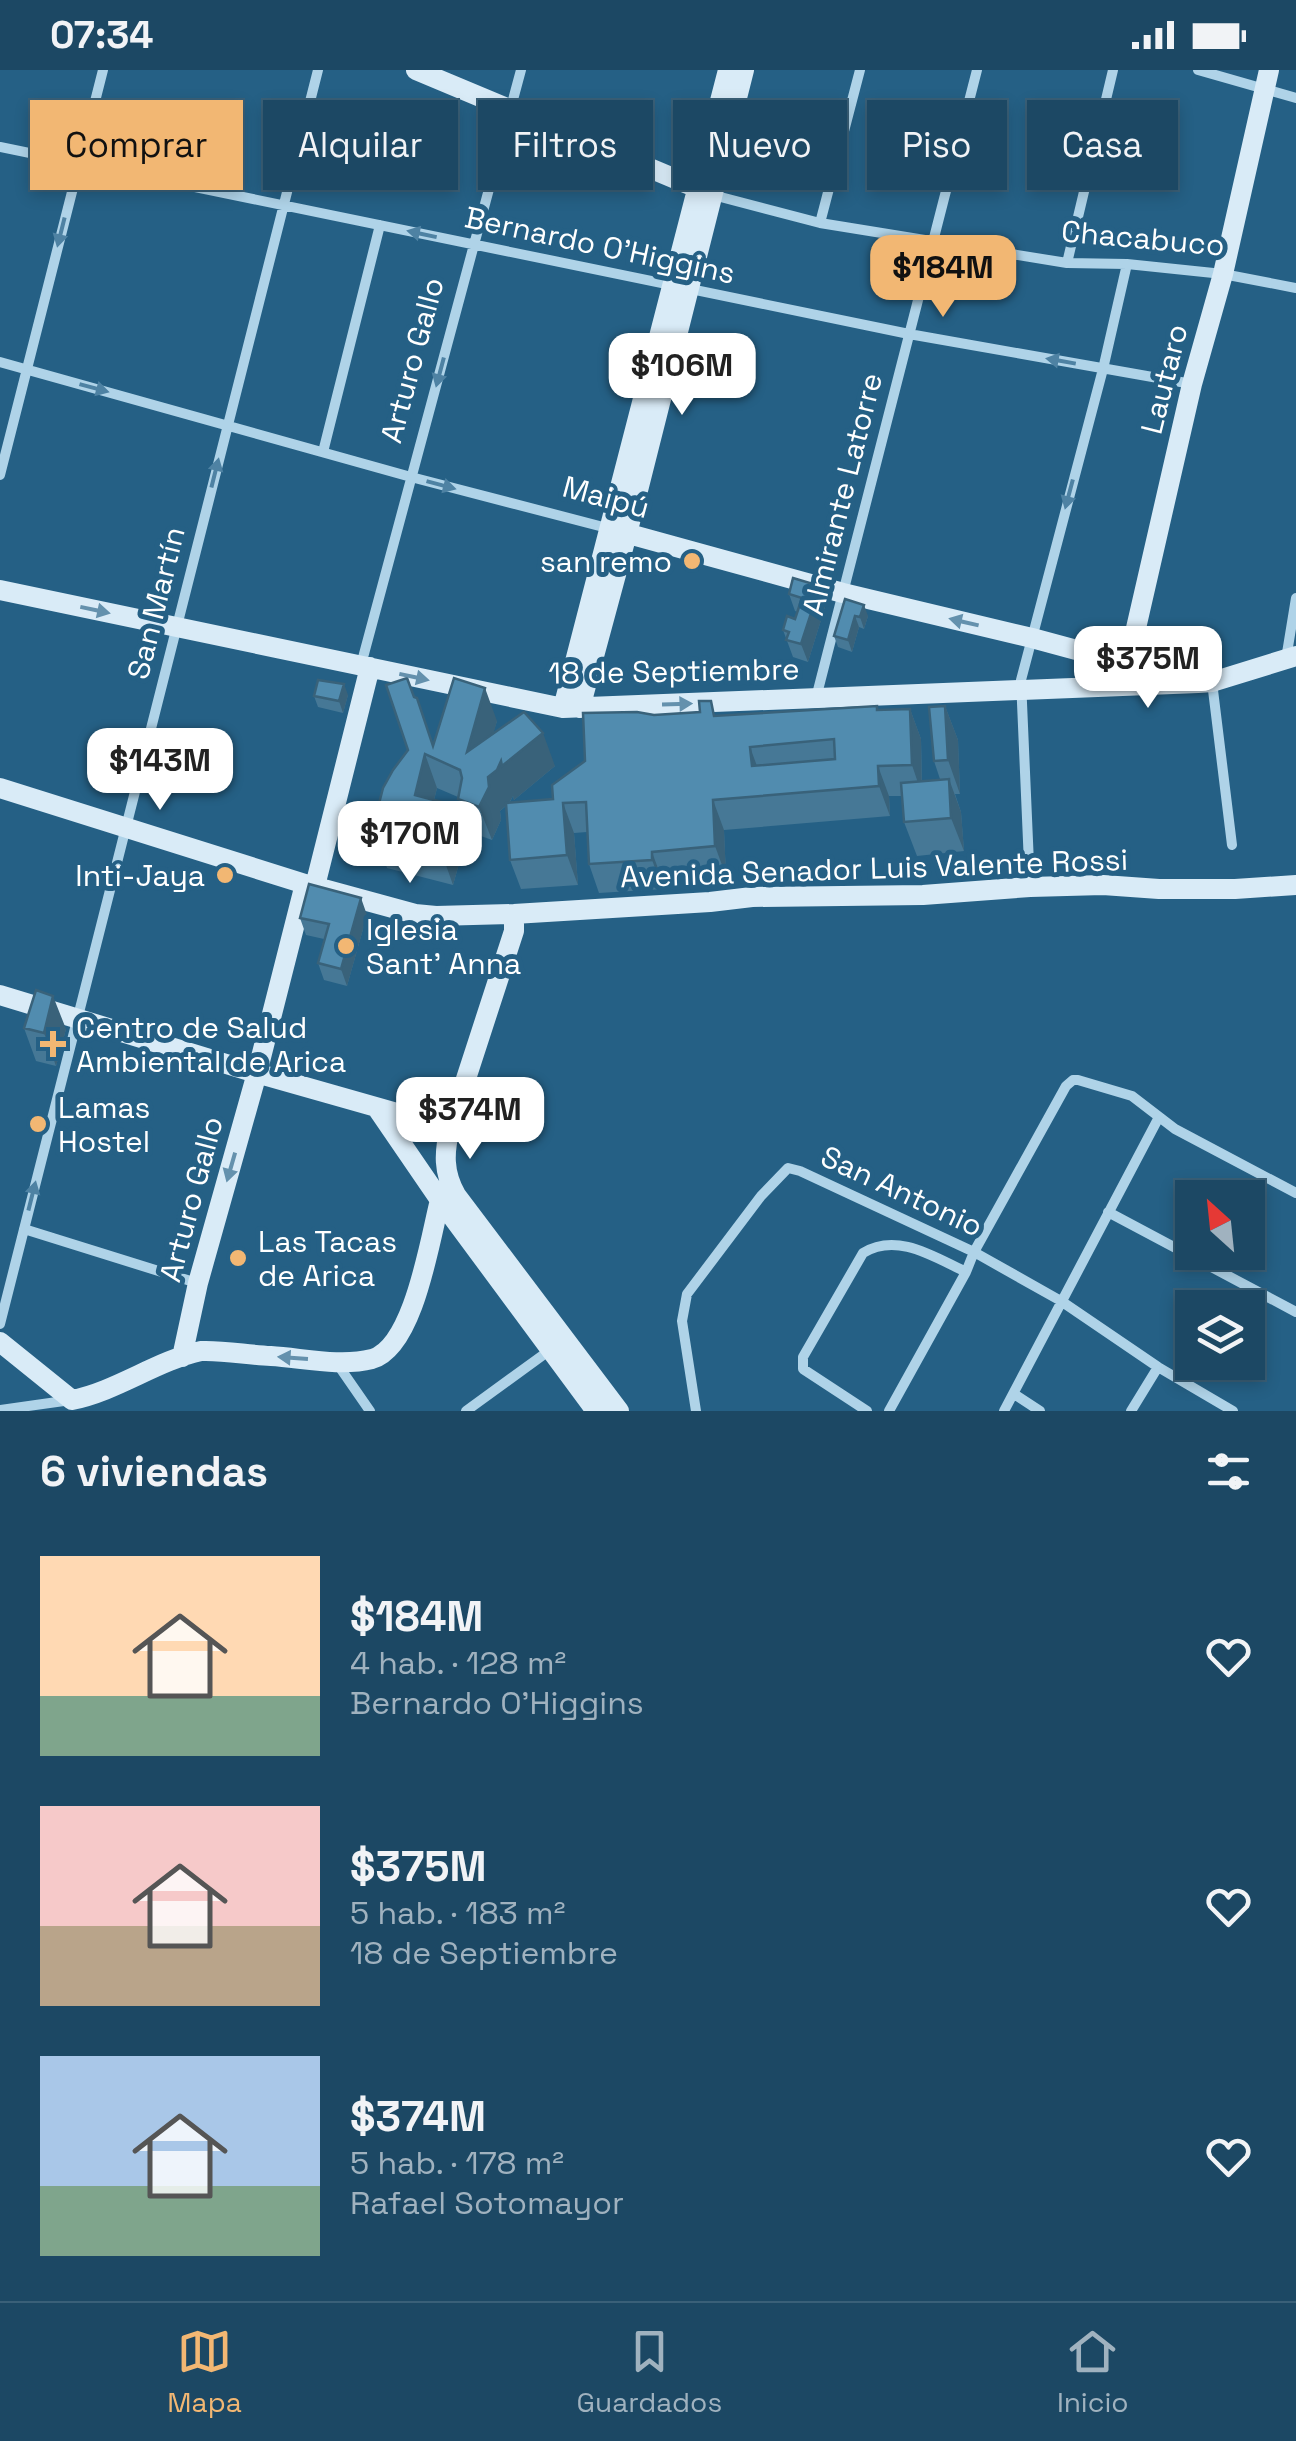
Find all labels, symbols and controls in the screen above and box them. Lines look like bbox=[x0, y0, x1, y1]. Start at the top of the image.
text: 07:34 bbox=[50, 11, 154, 59]
chip: Comprar bbox=[30, 100, 243, 190]
chip: Alquilar bbox=[263, 100, 458, 190]
chip: Filtros bbox=[478, 100, 653, 190]
chip: Nuevo bbox=[673, 100, 847, 190]
chip: Piso bbox=[867, 100, 1007, 190]
chip: Casa bbox=[1027, 100, 1178, 190]
street label: Bernardo O'Higgins bbox=[461, 197, 739, 293]
street label: Chacabuco bbox=[1060, 211, 1226, 265]
one-way arrow bbox=[53, 217, 69, 248]
one-way arrow bbox=[406, 225, 437, 241]
pin: $184M bbox=[873, 235, 1013, 320]
text: $184M bbox=[892, 247, 994, 287]
street label: Arturo Gallo bbox=[371, 273, 453, 447]
street label: Lautaro bbox=[1132, 320, 1196, 438]
pin: $106M bbox=[612, 333, 752, 418]
text: $106M bbox=[631, 345, 733, 385]
one-way arrow bbox=[1045, 353, 1076, 368]
one-way arrow bbox=[431, 357, 447, 388]
street label: Almirante Latorre bbox=[793, 369, 891, 619]
one-way arrow bbox=[79, 380, 110, 396]
one-way arrow bbox=[207, 457, 223, 488]
street label: Maipú bbox=[558, 467, 654, 527]
one-way arrow bbox=[426, 477, 457, 493]
one-way arrow bbox=[1061, 479, 1077, 510]
street label: San Martín bbox=[118, 523, 194, 683]
place label: san remo bbox=[540, 542, 672, 581]
marker: san remo bbox=[681, 550, 703, 572]
one-way arrow bbox=[80, 603, 111, 619]
one-way arrow bbox=[948, 614, 979, 629]
pin: $375M bbox=[1078, 626, 1218, 711]
text: $375M bbox=[1096, 638, 1200, 678]
street label: 18 de Septiembre bbox=[548, 649, 800, 693]
one-way arrow bbox=[398, 669, 429, 685]
one-way arrow bbox=[662, 696, 694, 712]
pin: $143M bbox=[90, 728, 230, 813]
text: $143M bbox=[109, 740, 211, 780]
pin: $170M bbox=[340, 801, 480, 886]
text: $170M bbox=[360, 813, 460, 853]
street label: Avenida Senador Luis Valente Rossi bbox=[619, 840, 1129, 896]
place label: Inti-Jaya bbox=[75, 856, 205, 895]
marker: Inti-Jaya bbox=[214, 864, 236, 886]
place label: Iglesia Sant' Anna bbox=[366, 910, 521, 983]
marker: Iglesia Sant' Anna bbox=[335, 935, 357, 957]
place label: Centro de Salud Ambiental de Arica bbox=[76, 1008, 346, 1081]
marker: Centro de Salud Ambiental de Arica bbox=[40, 1031, 66, 1057]
pin: $374M bbox=[400, 1077, 540, 1162]
place label: Lamas Hostel bbox=[58, 1088, 150, 1161]
text: $374M bbox=[418, 1089, 522, 1129]
street label: Arturo Gallo bbox=[150, 1112, 232, 1286]
marker: Lamas Hostel bbox=[27, 1113, 49, 1135]
street label: San Antonio bbox=[815, 1136, 989, 1246]
one-way arrow bbox=[222, 1151, 238, 1182]
one-way arrow bbox=[25, 1180, 41, 1211]
north arrow bbox=[1175, 1180, 1265, 1270]
map controls bbox=[1175, 1180, 1265, 1380]
place label: Las Tacas de Arica bbox=[258, 1222, 397, 1295]
marker: Las Tacas de Arica bbox=[227, 1247, 249, 1269]
button: layers bbox=[1175, 1290, 1265, 1380]
one-way arrow bbox=[276, 1350, 308, 1366]
icon: filters bbox=[1201, 1444, 1256, 1499]
text: 6 viviendas bbox=[40, 1445, 268, 1498]
text: $184M bbox=[350, 1590, 483, 1643]
icon: home bbox=[120, 1596, 240, 1716]
icon: heart bbox=[1201, 1629, 1256, 1684]
text: 4 hab. · 128 m² bbox=[350, 1643, 566, 1683]
text: Bernardo O'Higgins bbox=[350, 1683, 644, 1723]
text: $375M bbox=[350, 1840, 487, 1893]
icon: home bbox=[120, 1846, 240, 1966]
icon: heart bbox=[1201, 1879, 1256, 1934]
text: 5 hab. · 183 m² bbox=[350, 1893, 565, 1933]
text: 18 de Septiembre bbox=[350, 1933, 618, 1973]
text: $374M bbox=[350, 2090, 486, 2143]
icon: home bbox=[120, 2096, 240, 2216]
icon: heart bbox=[1201, 2129, 1256, 2184]
text: 5 hab. · 178 m² bbox=[350, 2143, 564, 2183]
text: Rafael Sotomayor bbox=[350, 2183, 624, 2223]
tab: Mapa bbox=[167, 2324, 242, 2420]
tab: Guardados bbox=[577, 2324, 722, 2420]
tab: Inicio bbox=[1057, 2324, 1129, 2420]

